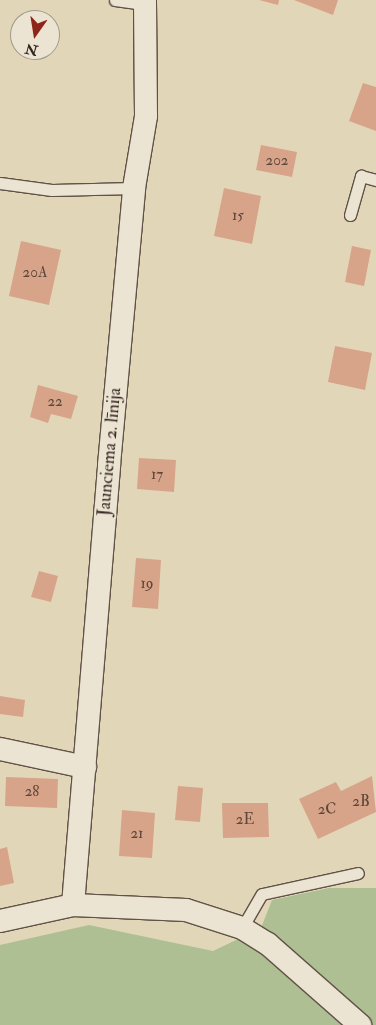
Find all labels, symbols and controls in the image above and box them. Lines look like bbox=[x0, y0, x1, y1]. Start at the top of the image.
north arrow bbox=[10, 10, 60, 60]
text: N bbox=[24, 39, 40, 59]
house number: 202 bbox=[266, 152, 288, 170]
house number: 15 bbox=[232, 207, 244, 225]
house number: 20A bbox=[23, 264, 47, 282]
street label: Jaunciema 2. līnija bbox=[94, 387, 126, 517]
house number: 22 bbox=[47, 393, 63, 411]
house number: 17 bbox=[151, 466, 163, 484]
house number: 19 bbox=[141, 575, 153, 593]
house number: 28 bbox=[25, 783, 39, 801]
house number: 2B bbox=[352, 793, 370, 811]
house number: 2C bbox=[318, 801, 336, 819]
house number: 2E bbox=[236, 811, 254, 829]
house number: 21 bbox=[131, 825, 143, 843]

